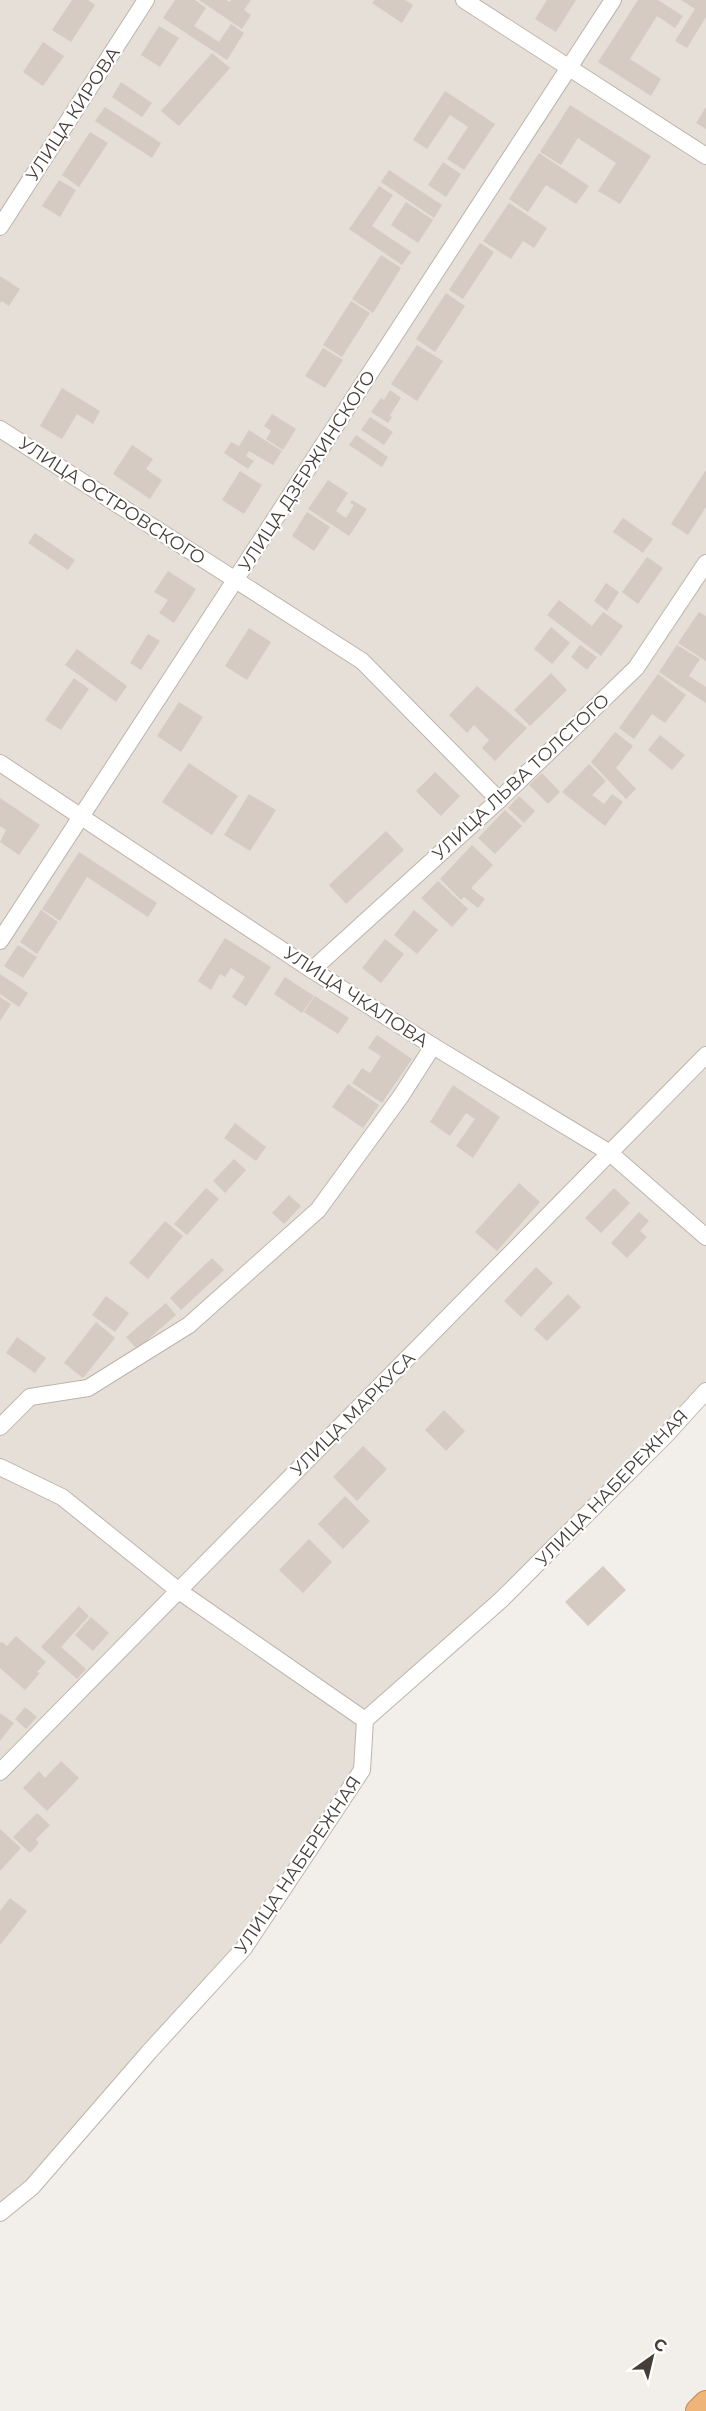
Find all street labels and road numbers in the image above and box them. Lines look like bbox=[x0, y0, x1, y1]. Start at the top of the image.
street label: УЛИЦА КИРОВА bbox=[21, 42, 125, 185]
street label: УЛИЦА ДЗЕРЖИНСКОГО bbox=[234, 366, 380, 576]
street label: УЛИЦА ОСТРОВСКОГО bbox=[15, 432, 209, 570]
street label: УЛИЦА ЛЬВА ТОЛСТОГО bbox=[428, 689, 614, 865]
street label: УЛИЦА ЧКАЛОВА bbox=[279, 942, 433, 1052]
street label: УЛИЦА МАРКУСА bbox=[286, 1347, 420, 1481]
street label: УЛИЦА НАБЕРЕЖНАЯ bbox=[531, 1405, 693, 1571]
street label: УЛИЦА НАБЕРЕЖНАЯ bbox=[230, 1772, 366, 1958]

